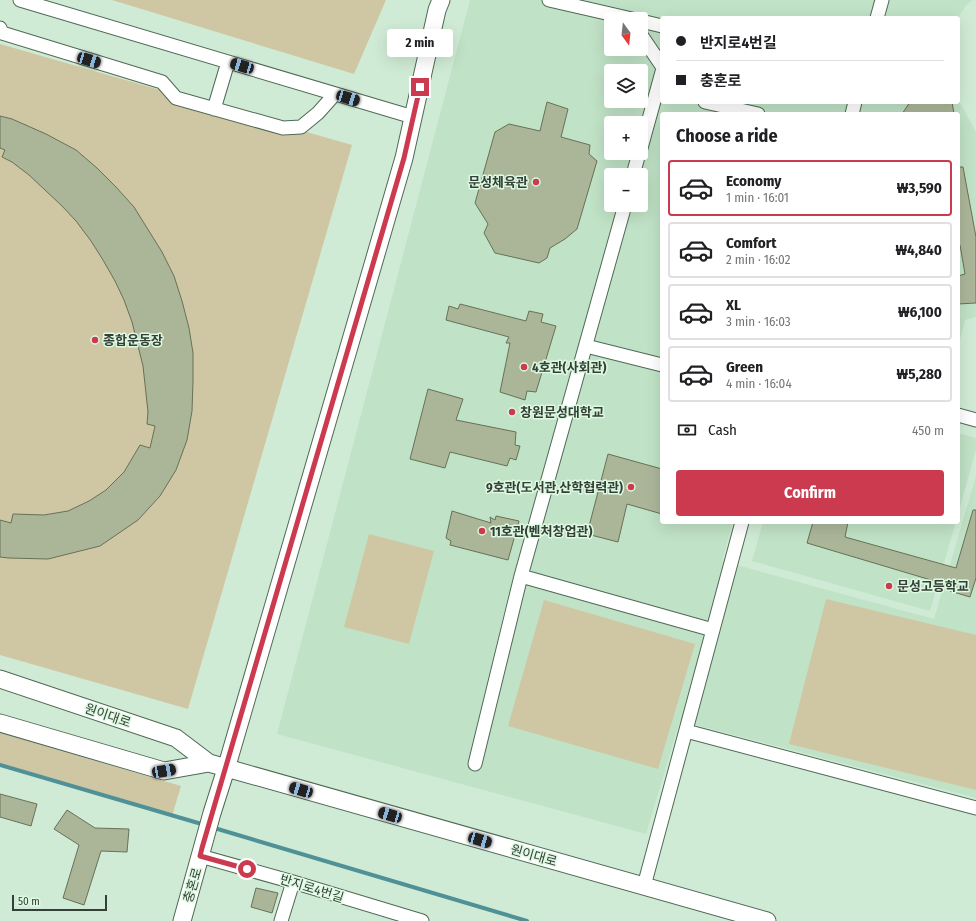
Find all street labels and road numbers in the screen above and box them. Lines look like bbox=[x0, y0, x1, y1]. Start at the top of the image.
street label: 원이대로 bbox=[83, 701, 133, 730]
street label: 원이대로 bbox=[509, 842, 559, 869]
street label: 충혼로 bbox=[180, 866, 205, 904]
street label: 반지로4번길 bbox=[278, 872, 346, 905]

